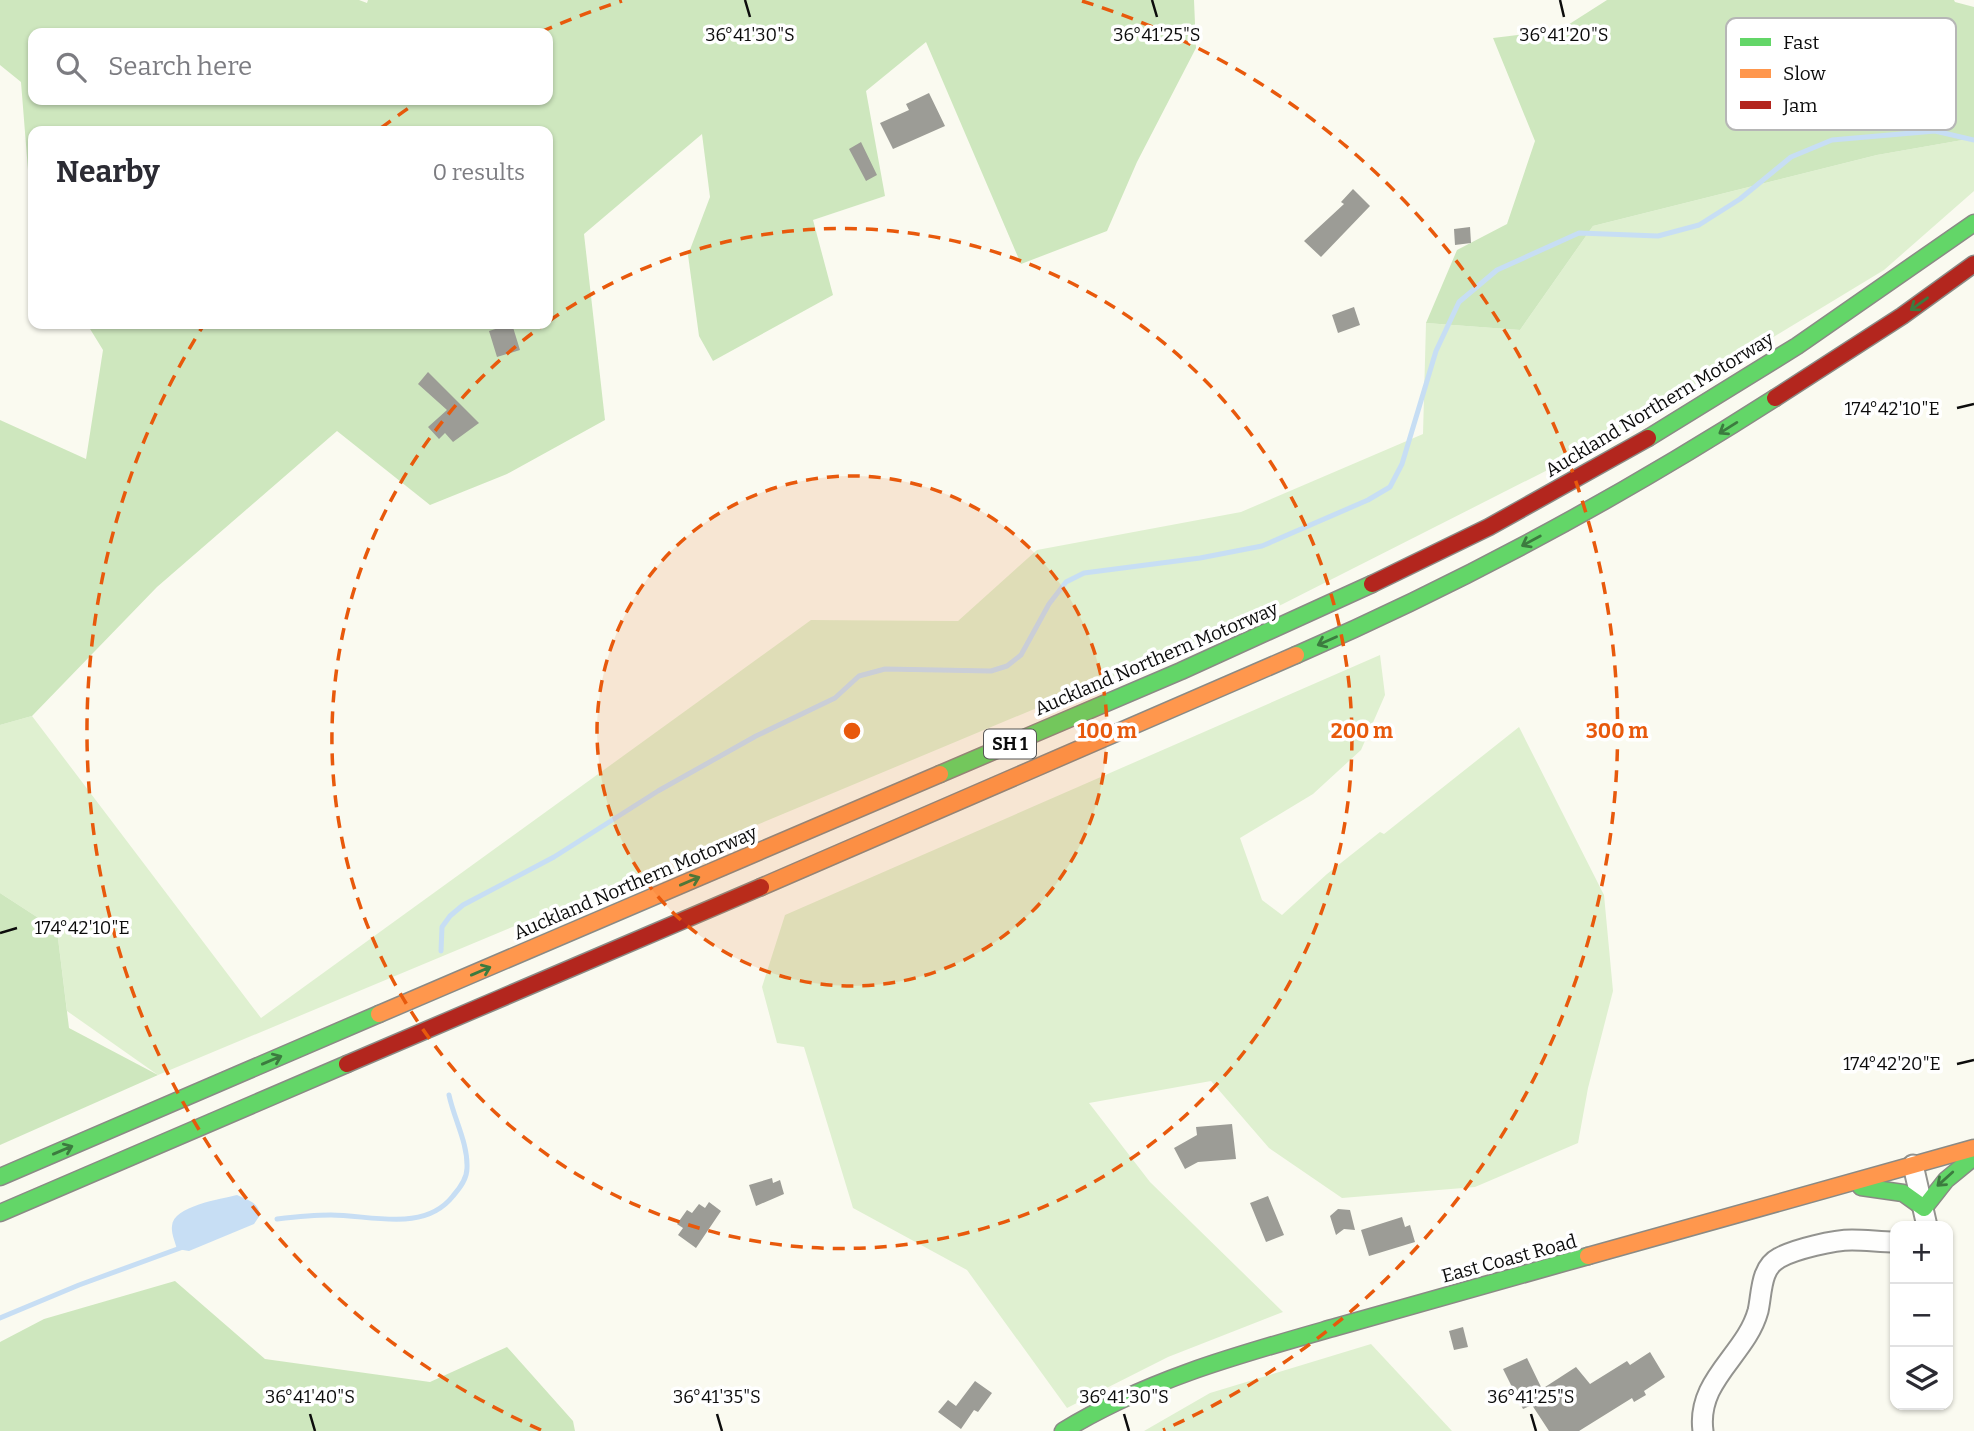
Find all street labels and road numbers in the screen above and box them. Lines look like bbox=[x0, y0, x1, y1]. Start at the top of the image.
street label: Auckland Northern Motorway bbox=[1541, 326, 1778, 482]
street label: Auckland Northern Motorway bbox=[1031, 596, 1282, 720]
road number: SH 1 bbox=[984, 730, 1036, 758]
street label: Auckland Northern Motorway bbox=[510, 820, 761, 944]
street label: East Coast Road bbox=[1439, 1229, 1579, 1288]

